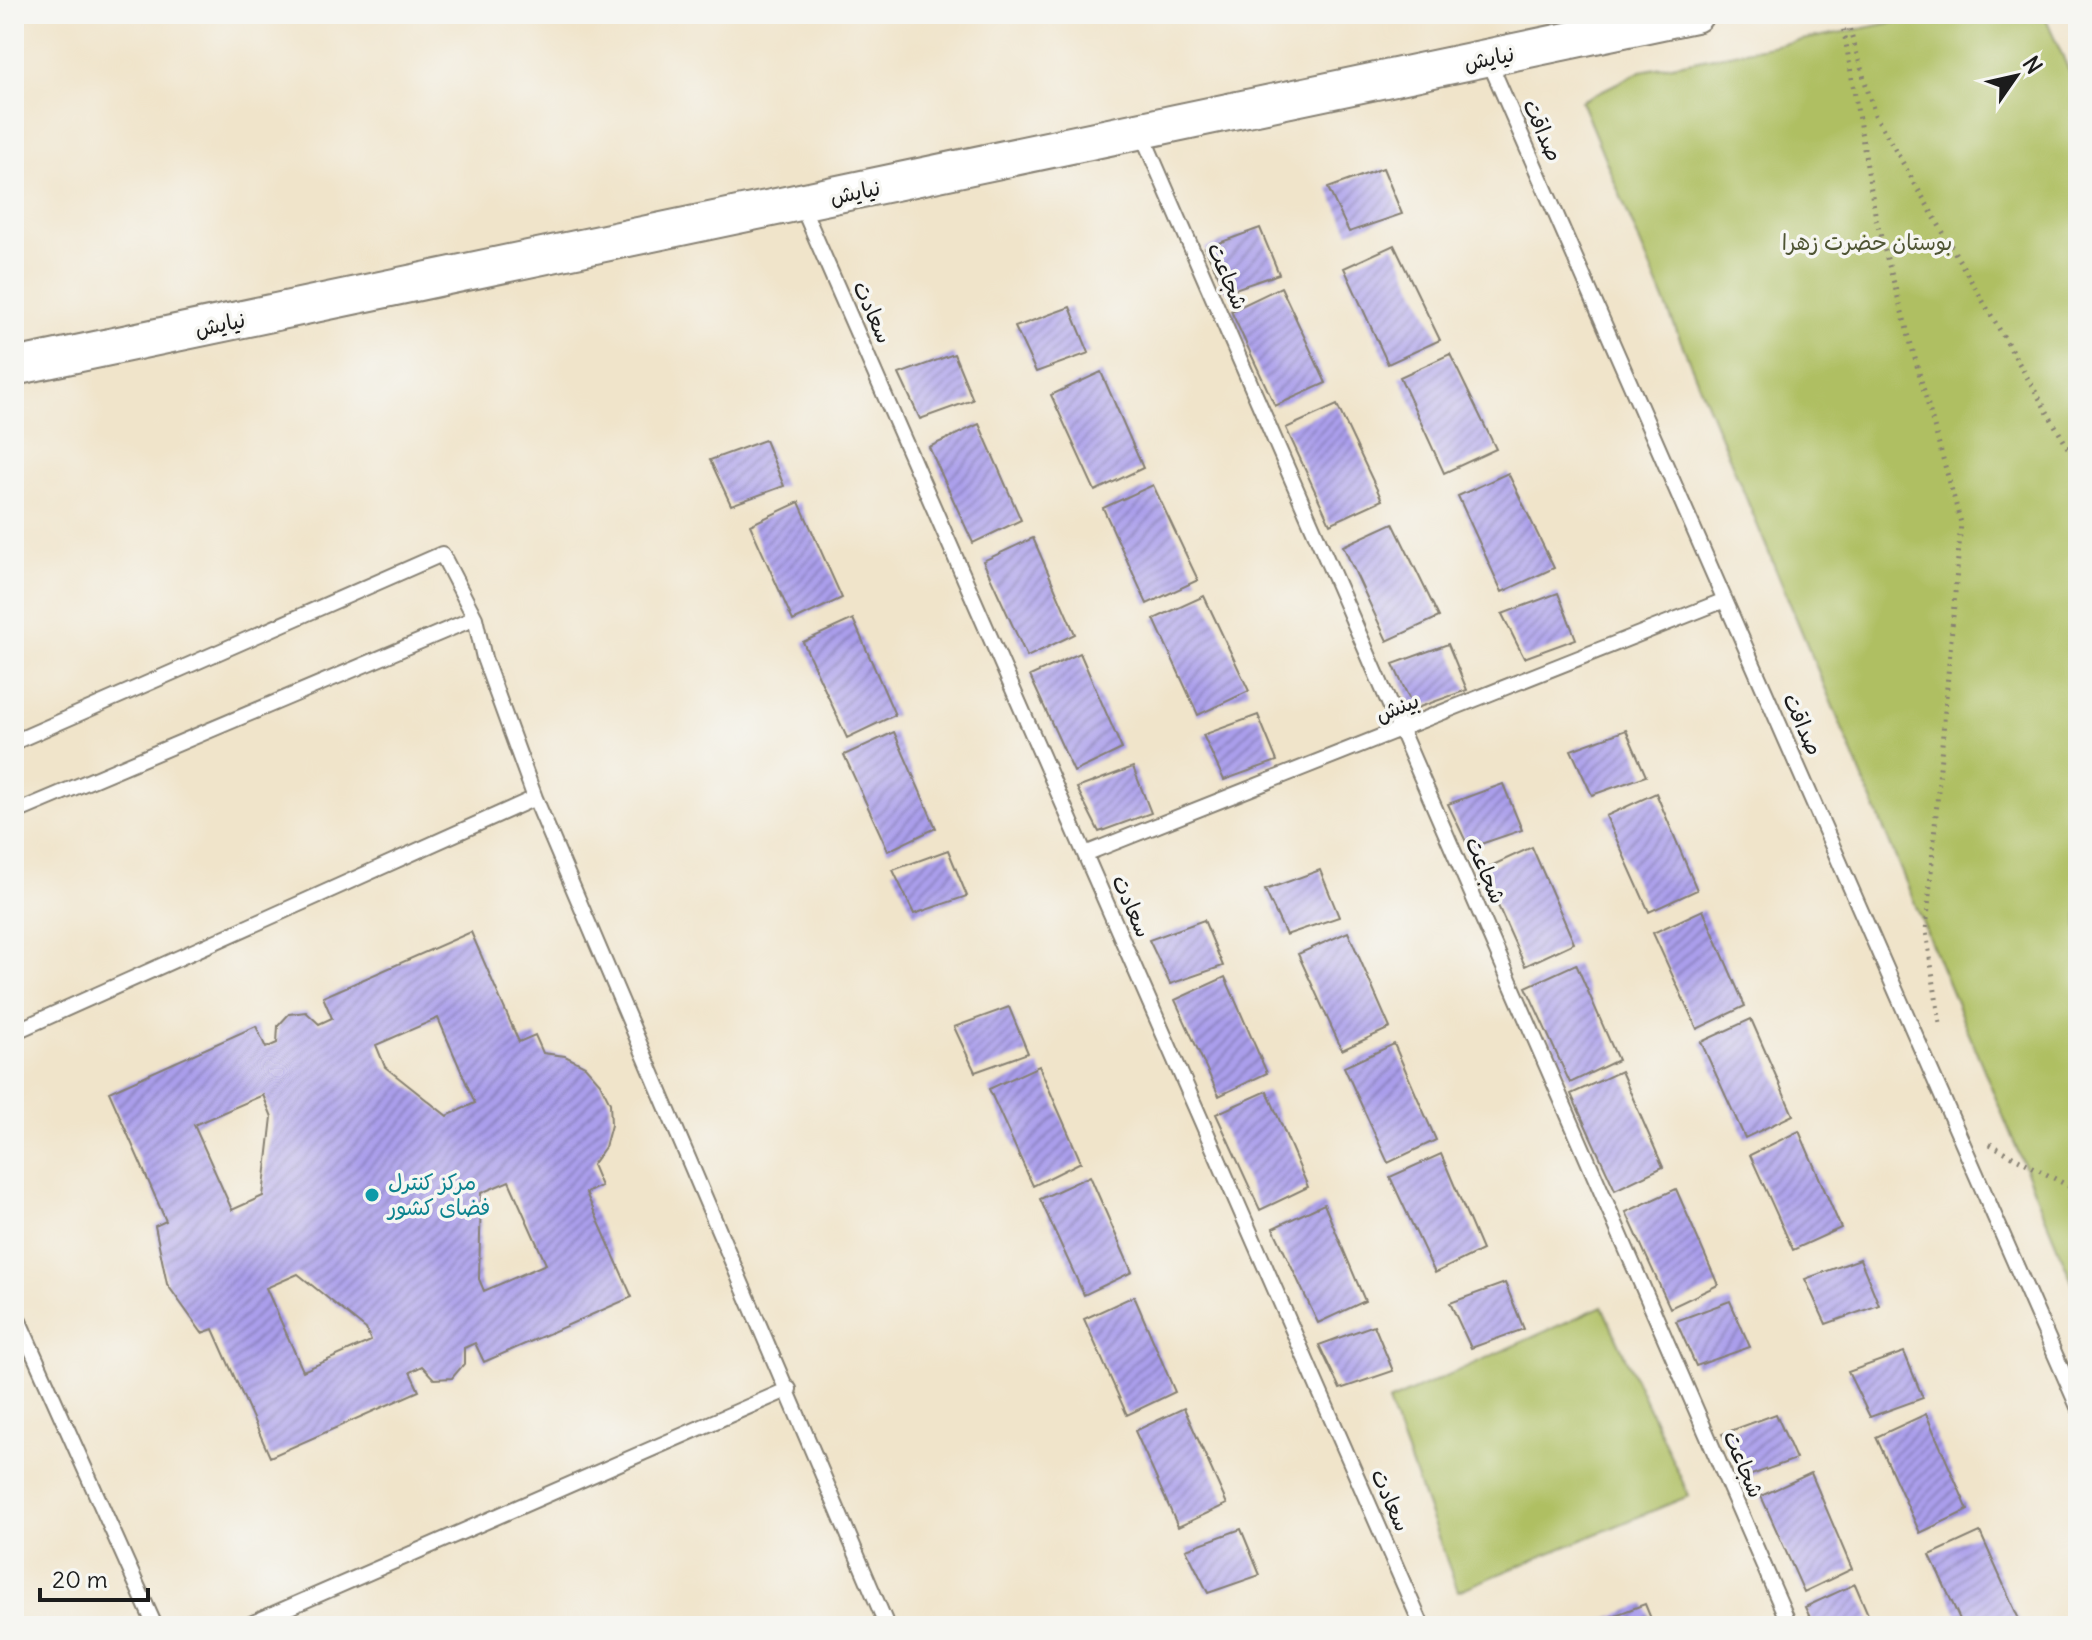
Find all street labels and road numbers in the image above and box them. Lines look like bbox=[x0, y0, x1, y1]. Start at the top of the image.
street label: نیایش bbox=[1461, 39, 1517, 77]
street label: صداقت bbox=[1517, 94, 1569, 166]
street label: نیایش bbox=[827, 173, 883, 211]
street label: شجاعت bbox=[1201, 238, 1255, 314]
street label: سعادت bbox=[847, 276, 899, 348]
street label: نیایش bbox=[192, 305, 248, 343]
street label: بینش bbox=[1371, 686, 1423, 728]
street label: صداقت bbox=[1777, 688, 1829, 760]
street label: شجاعت bbox=[1459, 832, 1513, 908]
street label: سعادت bbox=[1106, 870, 1158, 942]
street label: شجاعت bbox=[1717, 1426, 1771, 1502]
street label: سعادت bbox=[1365, 1464, 1417, 1536]

